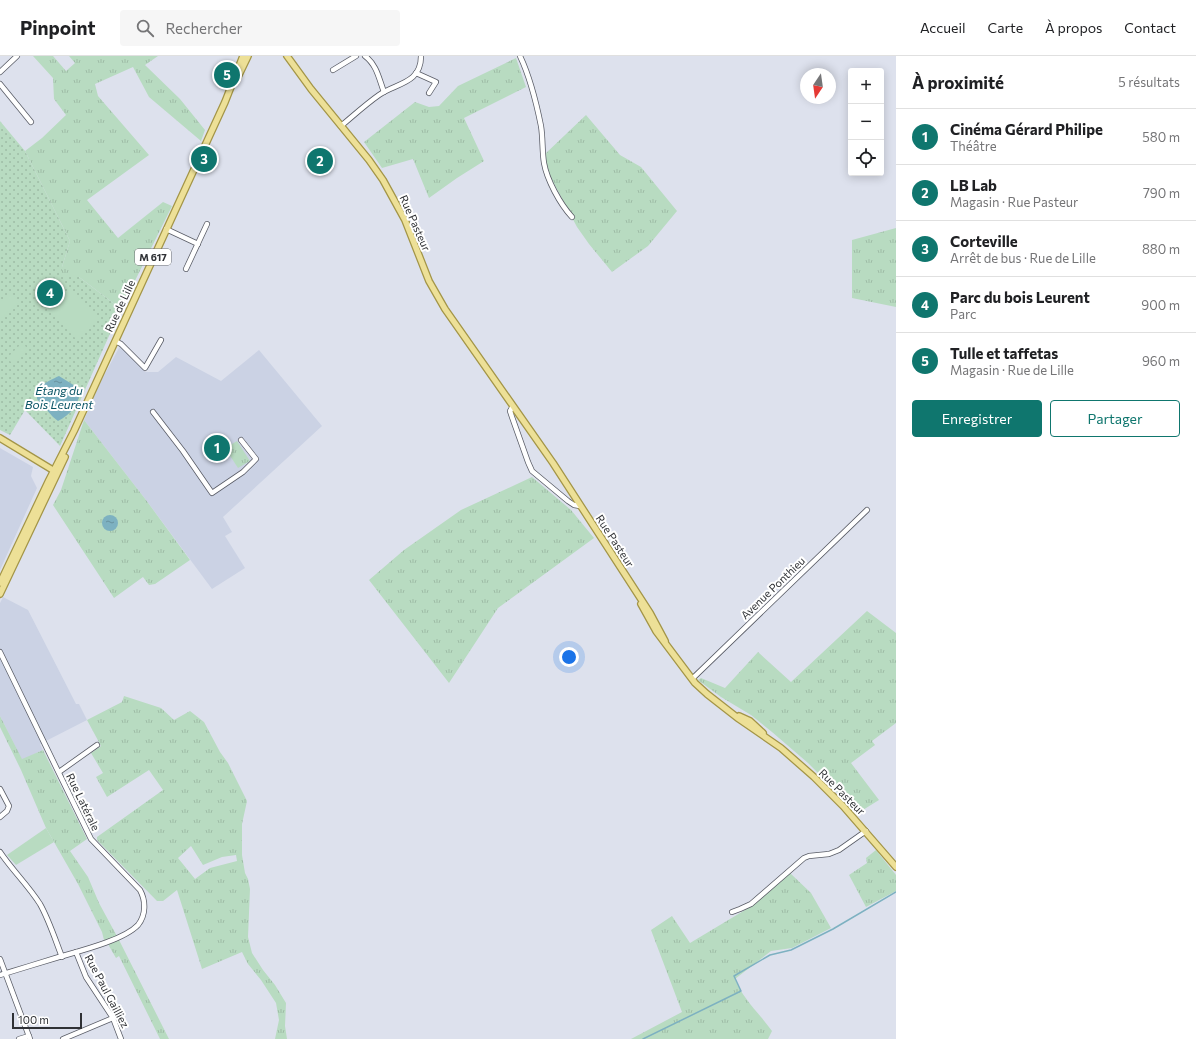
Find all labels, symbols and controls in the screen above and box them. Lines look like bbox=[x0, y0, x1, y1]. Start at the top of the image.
search box bbox=[120, 10, 400, 46]
text: Pinpoint bbox=[20, 16, 96, 39]
icon: search bbox=[134, 17, 156, 39]
text: Rechercher bbox=[166, 19, 243, 37]
text: Accueil bbox=[920, 19, 966, 36]
text: Carte bbox=[988, 19, 1023, 36]
text: À propos bbox=[1045, 19, 1102, 36]
text: Contact bbox=[1124, 19, 1176, 36]
pin: 5 bbox=[214, 60, 240, 90]
north arrow bbox=[800, 68, 836, 104]
map controls bbox=[848, 68, 884, 176]
button: + bbox=[848, 68, 884, 104]
text: À proximité bbox=[912, 72, 1004, 93]
text: 5 résultats bbox=[1118, 74, 1180, 90]
button: − bbox=[848, 104, 884, 140]
text: Cinéma Gérard Philipe bbox=[950, 120, 1103, 138]
text: 1 bbox=[922, 129, 928, 145]
text: 580 m bbox=[1142, 129, 1180, 145]
text: Théâtre bbox=[950, 138, 997, 154]
button: locate bbox=[848, 140, 884, 176]
pin: 3 bbox=[191, 144, 217, 174]
pin: 2 bbox=[307, 146, 333, 176]
text: LB Lab bbox=[950, 176, 997, 194]
text: 2 bbox=[921, 185, 929, 201]
text: 790 m bbox=[1143, 185, 1180, 201]
street label: Rue Pasteur bbox=[397, 193, 434, 253]
text: Magasin · Rue Pasteur bbox=[950, 194, 1078, 210]
text: Corteville bbox=[950, 232, 1018, 250]
text: 3 bbox=[921, 241, 929, 257]
text: 880 m bbox=[1142, 241, 1180, 257]
road number: M 617 bbox=[135, 249, 171, 265]
text: Arrêt de bus · Rue de Lille bbox=[950, 250, 1096, 266]
street label: Rue de Lille bbox=[102, 277, 137, 334]
pin: 4 bbox=[37, 278, 63, 308]
text: Parc du bois Leurent bbox=[950, 288, 1090, 306]
text: 4 bbox=[921, 297, 929, 313]
text: 900 m bbox=[1141, 297, 1180, 313]
text: Parc bbox=[950, 306, 976, 322]
text: Tulle et taffetas bbox=[950, 344, 1058, 362]
text: 5 bbox=[921, 353, 929, 369]
text: 960 m bbox=[1142, 353, 1180, 369]
text: Magasin · Rue de Lille bbox=[950, 362, 1074, 378]
water label: Étang du Bois Leurent bbox=[25, 383, 94, 411]
button: Enregistrer bbox=[912, 400, 1042, 437]
button: Partager bbox=[1050, 400, 1180, 437]
pin: 1 bbox=[204, 433, 230, 463]
street label: Rue Pasteur bbox=[594, 512, 637, 570]
street label: Avenue Ponthieu bbox=[738, 554, 807, 621]
your location bbox=[559, 647, 579, 667]
street label: Rue Pasteur bbox=[817, 766, 869, 818]
street label: Rue Latérale bbox=[64, 771, 103, 833]
street label: Rue Paul Gailliez bbox=[83, 952, 133, 1030]
scale bar bbox=[12, 1011, 82, 1030]
text: 100 m bbox=[18, 1013, 49, 1026]

